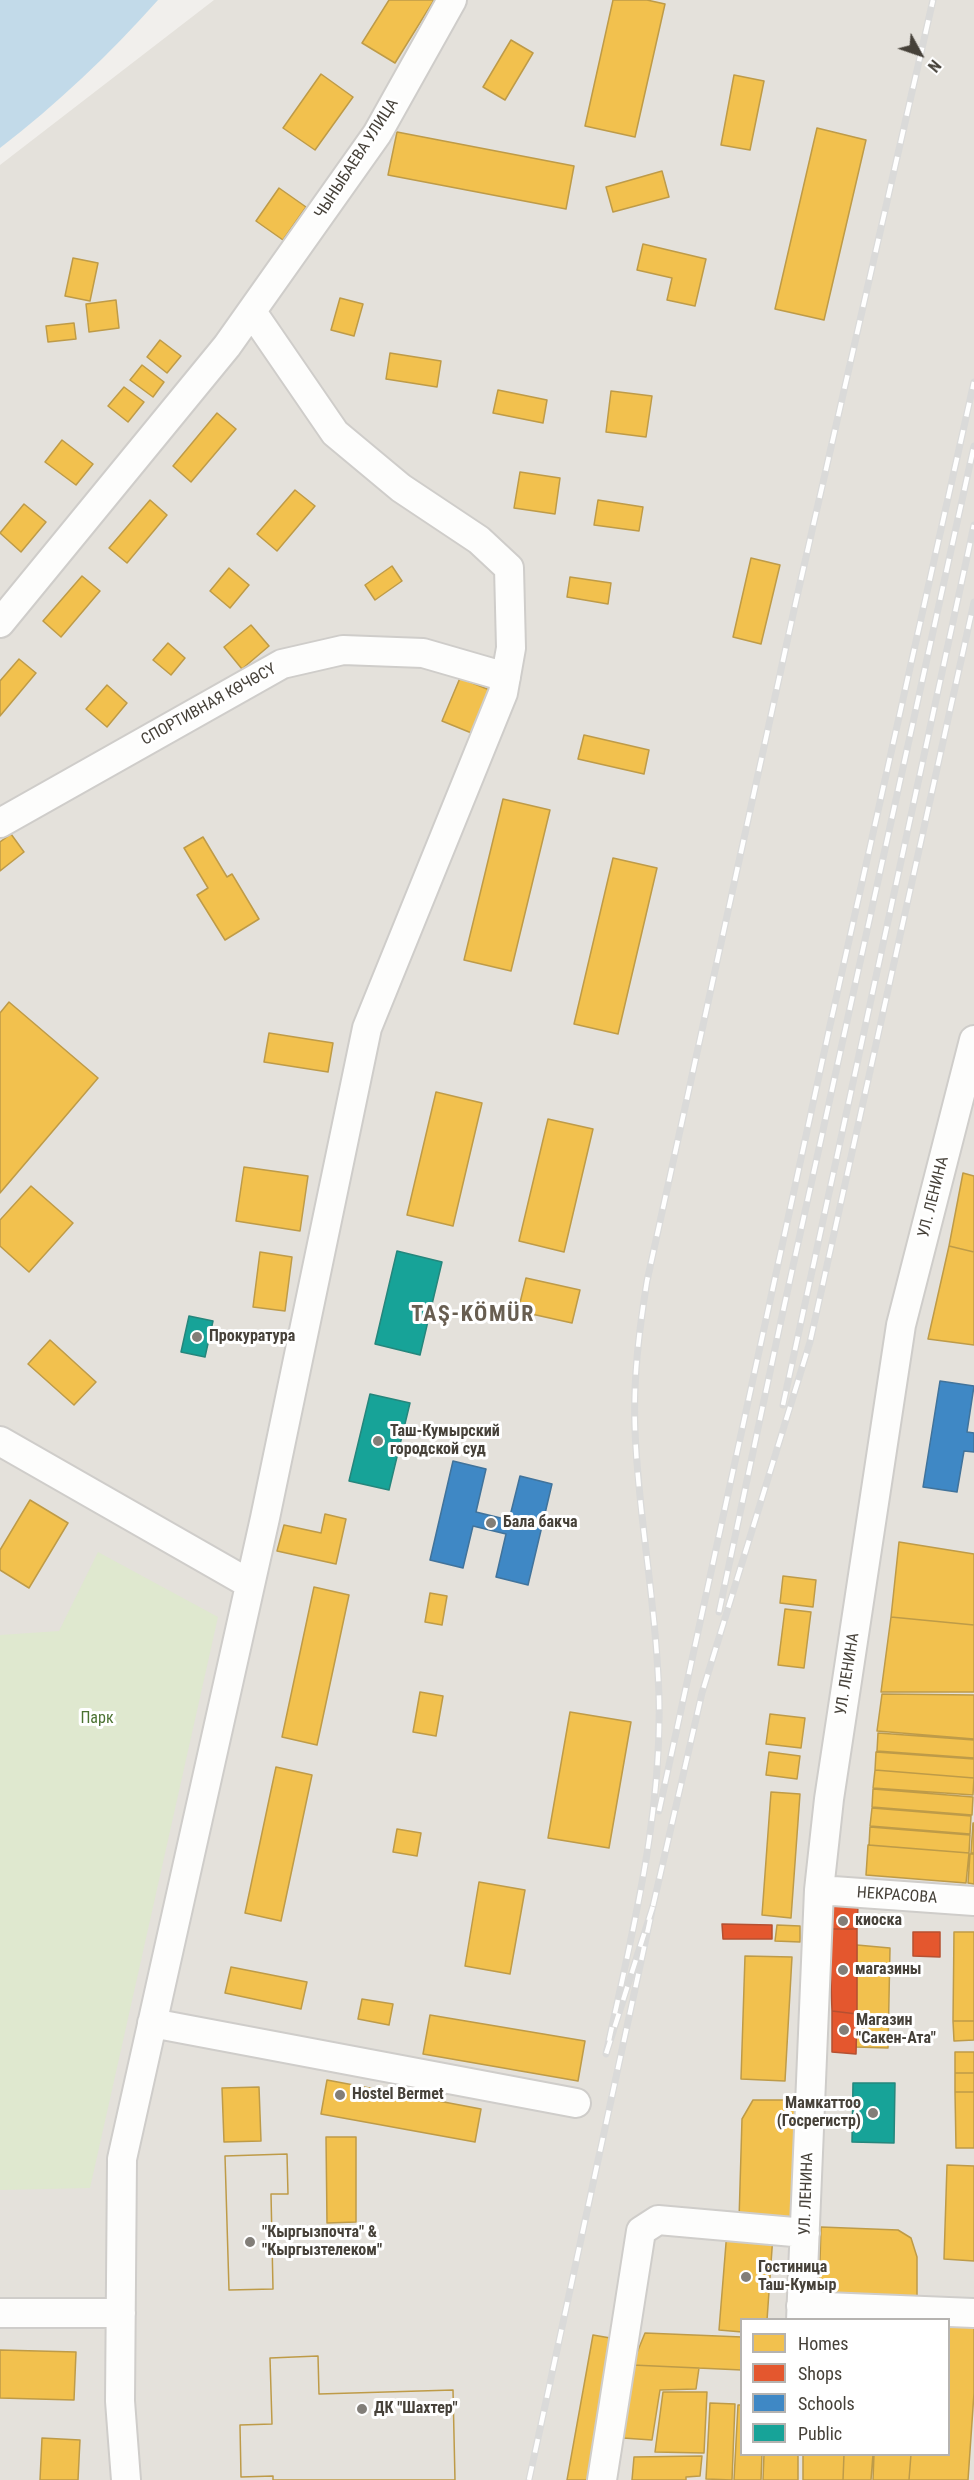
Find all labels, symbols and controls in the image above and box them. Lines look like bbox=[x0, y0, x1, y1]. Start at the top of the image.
north arrow bbox=[890, 24, 950, 84]
text: N bbox=[924, 56, 945, 76]
street label: ЧЫНЫБАЕВА УЛИЦА bbox=[311, 95, 403, 223]
street label: СПОРТИВНАЯ КӨЧӨСҮ bbox=[138, 660, 280, 750]
street label: УЛ. ЛЕНИНА bbox=[915, 1154, 953, 1240]
district label: TAŞ-KÖMÜR bbox=[411, 1302, 535, 1328]
place label: Прокуратура bbox=[209, 1327, 295, 1347]
marker: Прокуратура bbox=[190, 1330, 204, 1344]
place label: Таш-Кумырский городской суд bbox=[390, 1422, 500, 1460]
marker: Таш-Кумырский городской суд bbox=[371, 1434, 385, 1448]
place label: Бала бакча bbox=[503, 1513, 578, 1533]
marker: Бала бакча bbox=[484, 1516, 498, 1530]
street label: УЛ. ЛЕНИНА bbox=[832, 1632, 864, 1716]
park label: Парк bbox=[80, 1709, 114, 1729]
street label: НЕКРАСОВА bbox=[856, 1884, 938, 1908]
place label: киоска bbox=[855, 1911, 902, 1931]
marker: киоска bbox=[836, 1914, 850, 1928]
place label: магазины bbox=[855, 1960, 922, 1980]
marker: магазины bbox=[836, 1963, 850, 1977]
place label: Магазин "Сакен-Ата" bbox=[856, 2011, 936, 2049]
marker: Магазин "Сакен-Ата" bbox=[837, 2023, 851, 2037]
place label: Hostel Bermet bbox=[352, 2085, 444, 2105]
marker: Hostel Bermet bbox=[333, 2088, 347, 2102]
place label: Мамкаттоо (Госрегистр) bbox=[777, 2094, 861, 2132]
marker: Мамкаттоо (Госрегистр) bbox=[866, 2106, 880, 2120]
street label: УЛ. ЛЕНИНА bbox=[796, 2152, 818, 2236]
place label: "Кыргызпочта" & "Кыргызтелеком" bbox=[262, 2223, 382, 2261]
marker: "Кыргызпочта" & "Кыргызтелеком" bbox=[243, 2235, 257, 2249]
place label: Гостиница Таш-Кумыр bbox=[758, 2258, 836, 2296]
marker: Гостиница Таш-Кумыр bbox=[739, 2270, 753, 2284]
legend bbox=[740, 2318, 950, 2456]
text: Homes bbox=[798, 2333, 848, 2354]
text: Shops bbox=[798, 2363, 842, 2384]
text: Schools bbox=[798, 2393, 855, 2414]
place label: ДК "Шахтер" bbox=[374, 2399, 458, 2419]
marker: ДК "Шахтер" bbox=[355, 2402, 369, 2416]
text: Public bbox=[798, 2423, 842, 2444]

